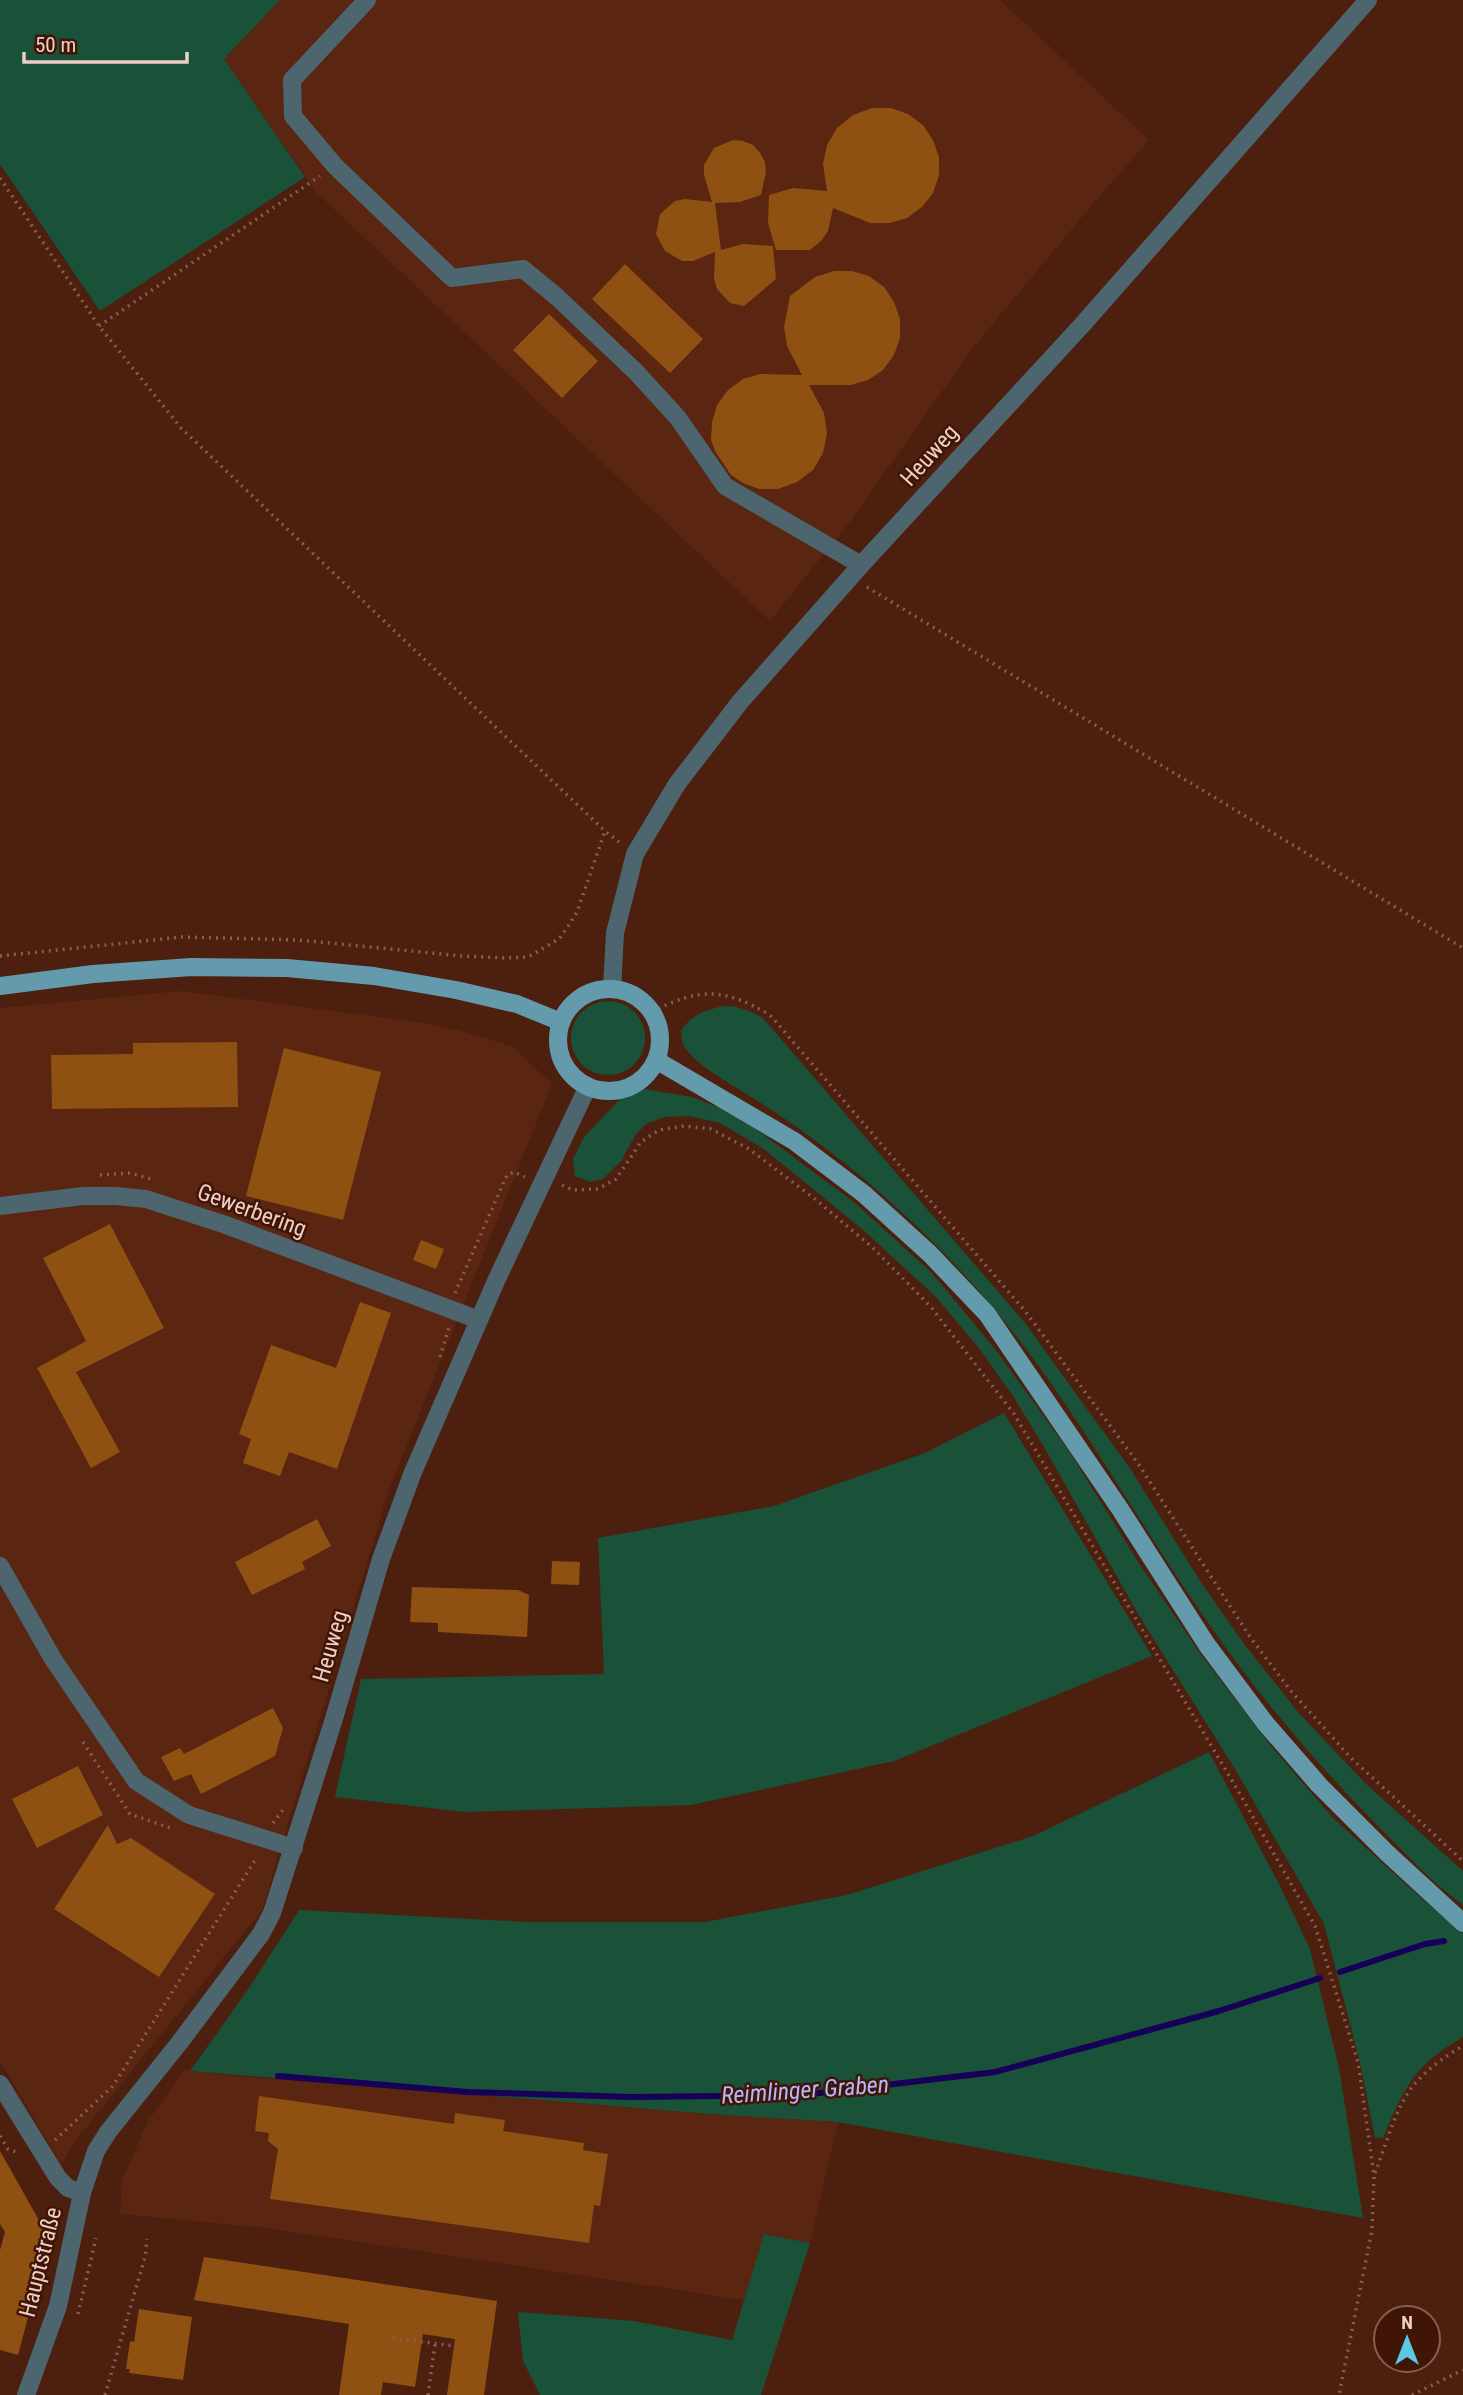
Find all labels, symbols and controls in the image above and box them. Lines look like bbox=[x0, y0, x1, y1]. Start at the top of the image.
scale bar bbox=[24, 21, 187, 65]
text: 50 m bbox=[35, 33, 76, 57]
street label: Heuweg bbox=[895, 419, 964, 492]
street label: Gewerbering bbox=[194, 1178, 310, 1243]
street label: Heuweg bbox=[307, 1607, 354, 1685]
water label: Reimlinger Graben bbox=[720, 2070, 890, 2110]
street label: Hauptstraße bbox=[14, 2204, 67, 2320]
north arrow bbox=[1372, 2304, 1442, 2374]
text: N bbox=[1401, 2311, 1413, 2334]

